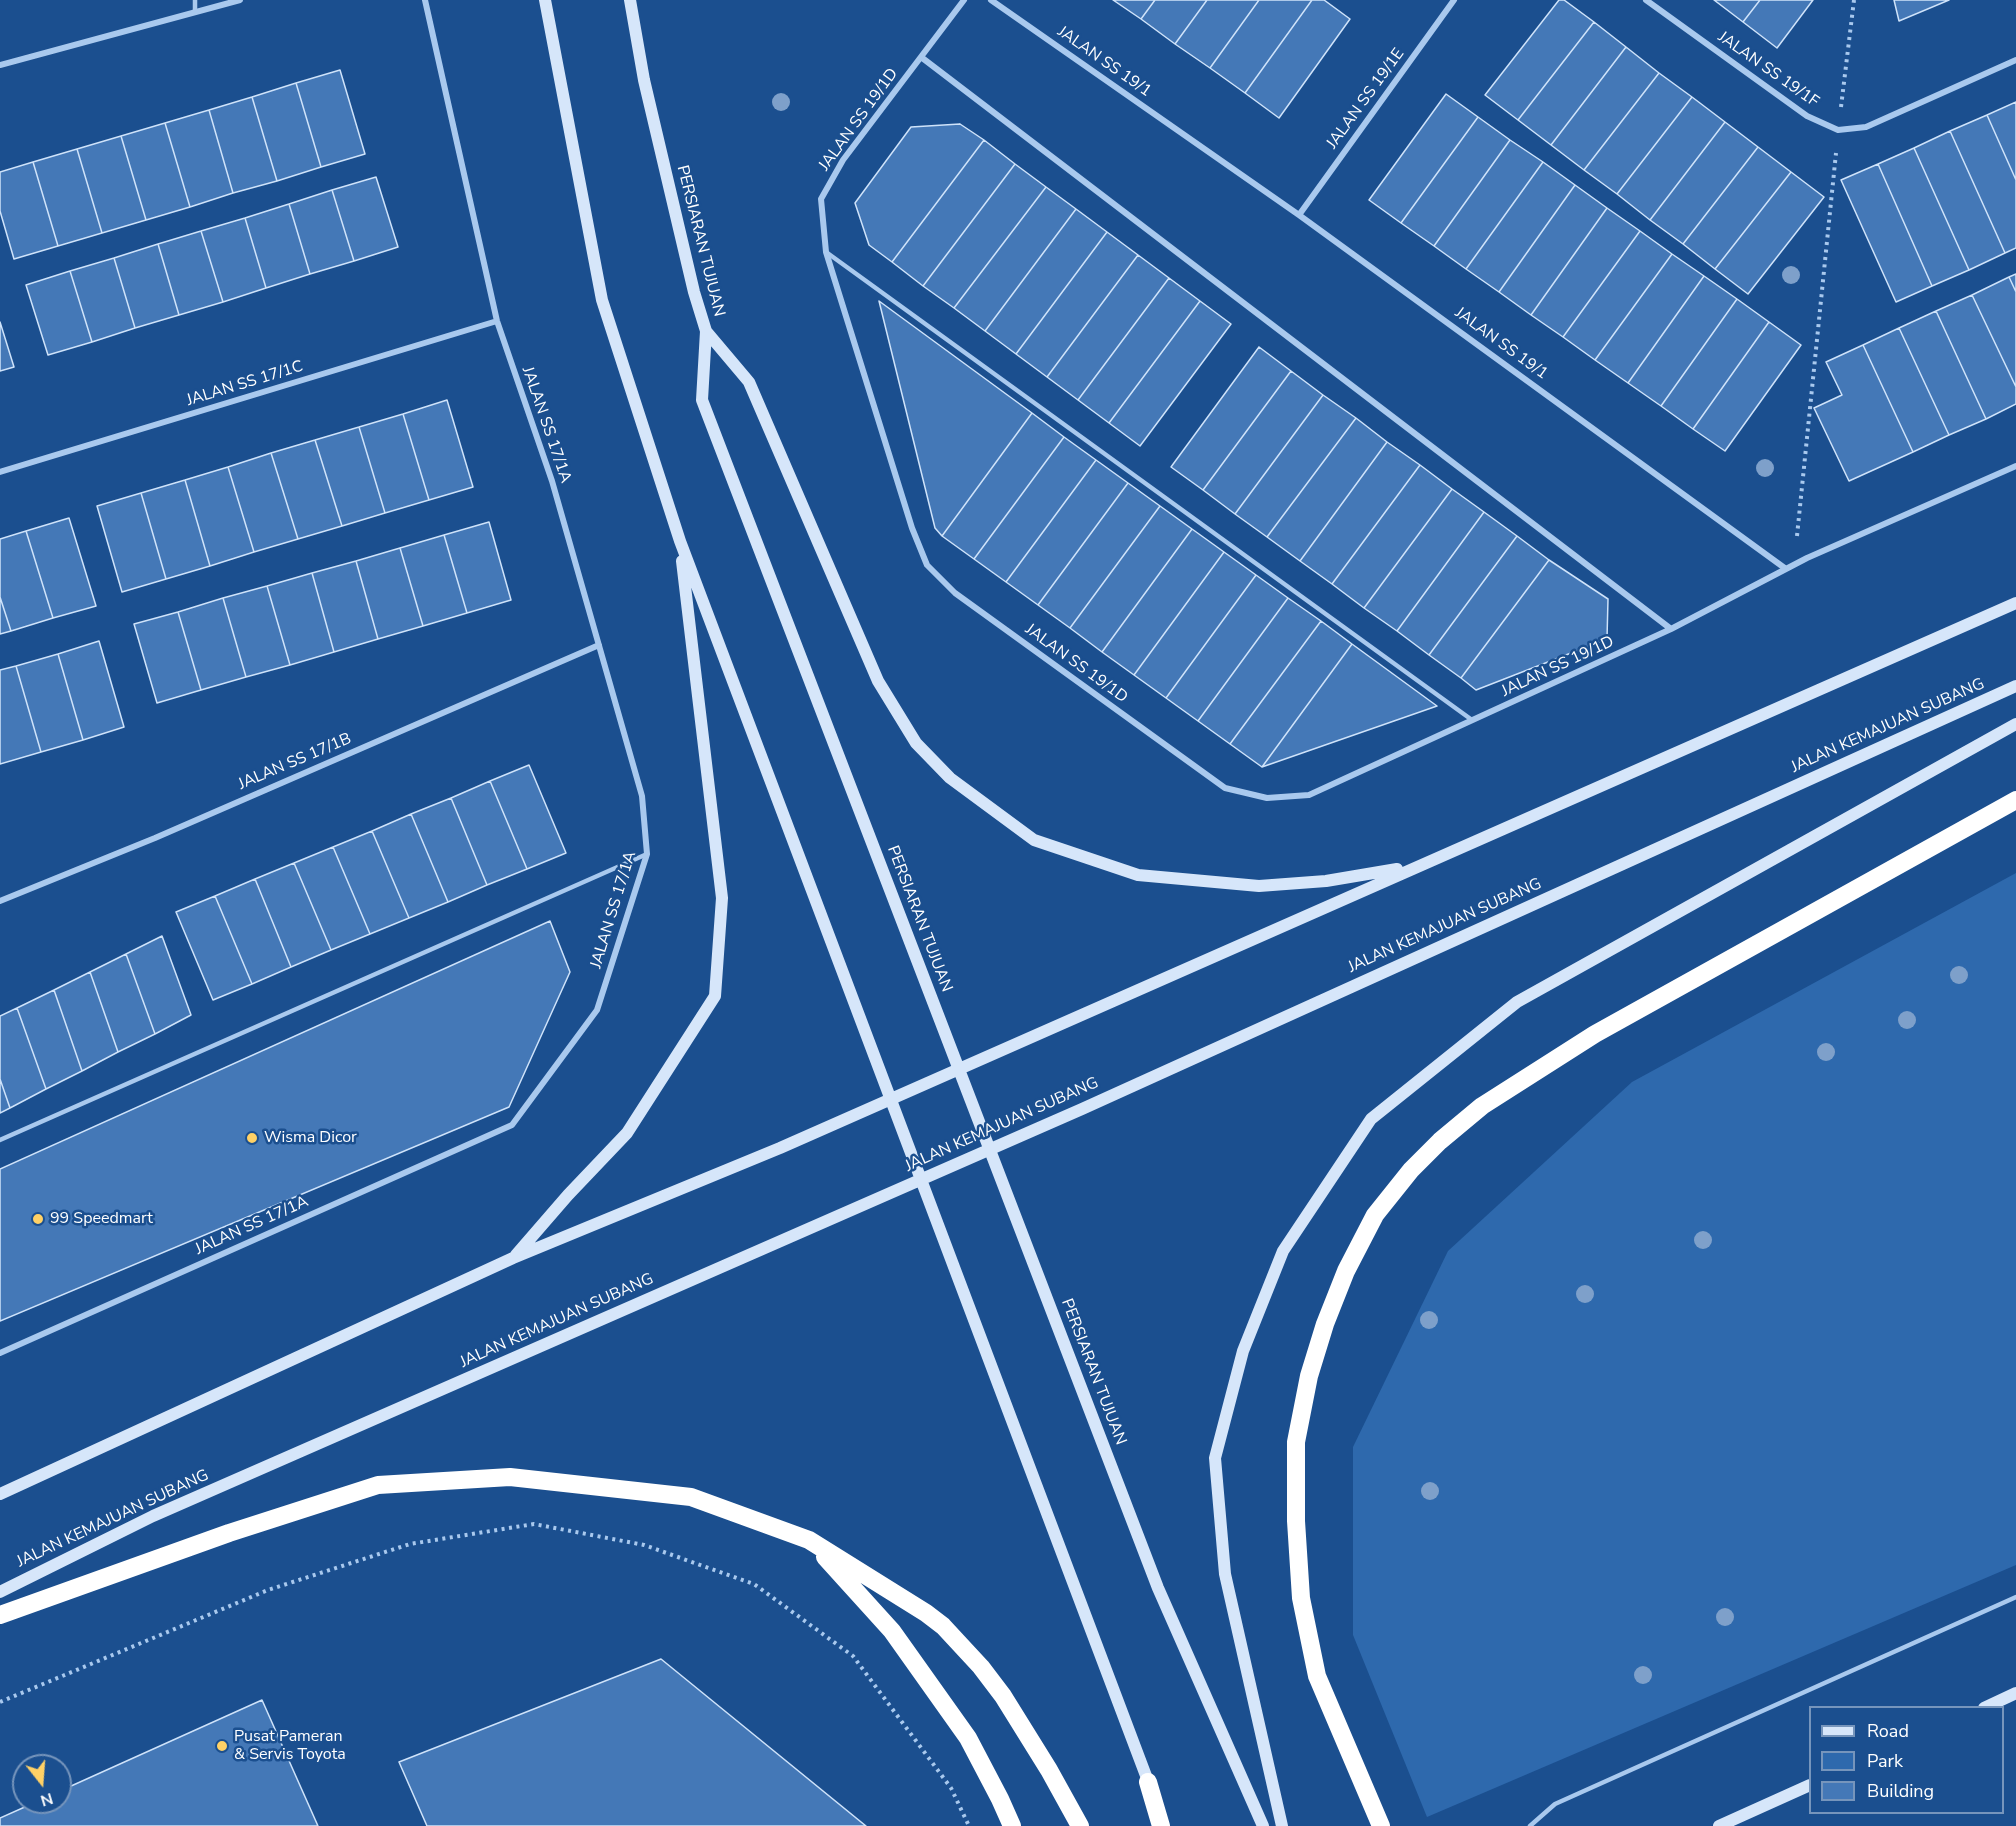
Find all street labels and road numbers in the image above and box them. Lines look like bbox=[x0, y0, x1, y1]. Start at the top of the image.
street label: JALAN SS 19/1 bbox=[1053, 23, 1155, 101]
street label: JALAN SS 19/1F bbox=[1714, 28, 1822, 112]
street label: JALAN SS 19/1E bbox=[1323, 45, 1409, 153]
street label: JALAN SS 19/1D bbox=[815, 65, 903, 175]
street label: PERSIARAN TUJUAN bbox=[672, 163, 728, 319]
street label: JALAN SS 19/1 bbox=[1451, 304, 1551, 384]
street label: JALAN SS 17/1C bbox=[184, 357, 306, 411]
street label: JALAN SS 17/1A bbox=[517, 364, 575, 486]
street label: JALAN SS 19/1D bbox=[1021, 620, 1131, 708]
street label: JALAN SS 19/1D bbox=[1499, 633, 1617, 701]
street label: JALAN KEMAJUAN SUBANG bbox=[1788, 675, 1988, 777]
street label: JALAN SS 17/1B bbox=[236, 730, 354, 794]
street label: PERSIARAN TUJUAN bbox=[882, 843, 956, 995]
street label: JALAN SS 17/1A bbox=[587, 849, 641, 971]
street label: JALAN KEMAJUAN SUBANG bbox=[1345, 875, 1545, 977]
street label: JALAN KEMAJUAN SUBANG bbox=[902, 1074, 1102, 1176]
street label: JALAN SS 17/1A bbox=[193, 1192, 311, 1260]
street label: JALAN KEMAJUAN SUBANG bbox=[457, 1270, 657, 1372]
street label: PERSIARAN TUJUAN bbox=[1056, 1296, 1130, 1448]
street label: JALAN KEMAJUAN SUBANG bbox=[14, 1466, 212, 1572]

